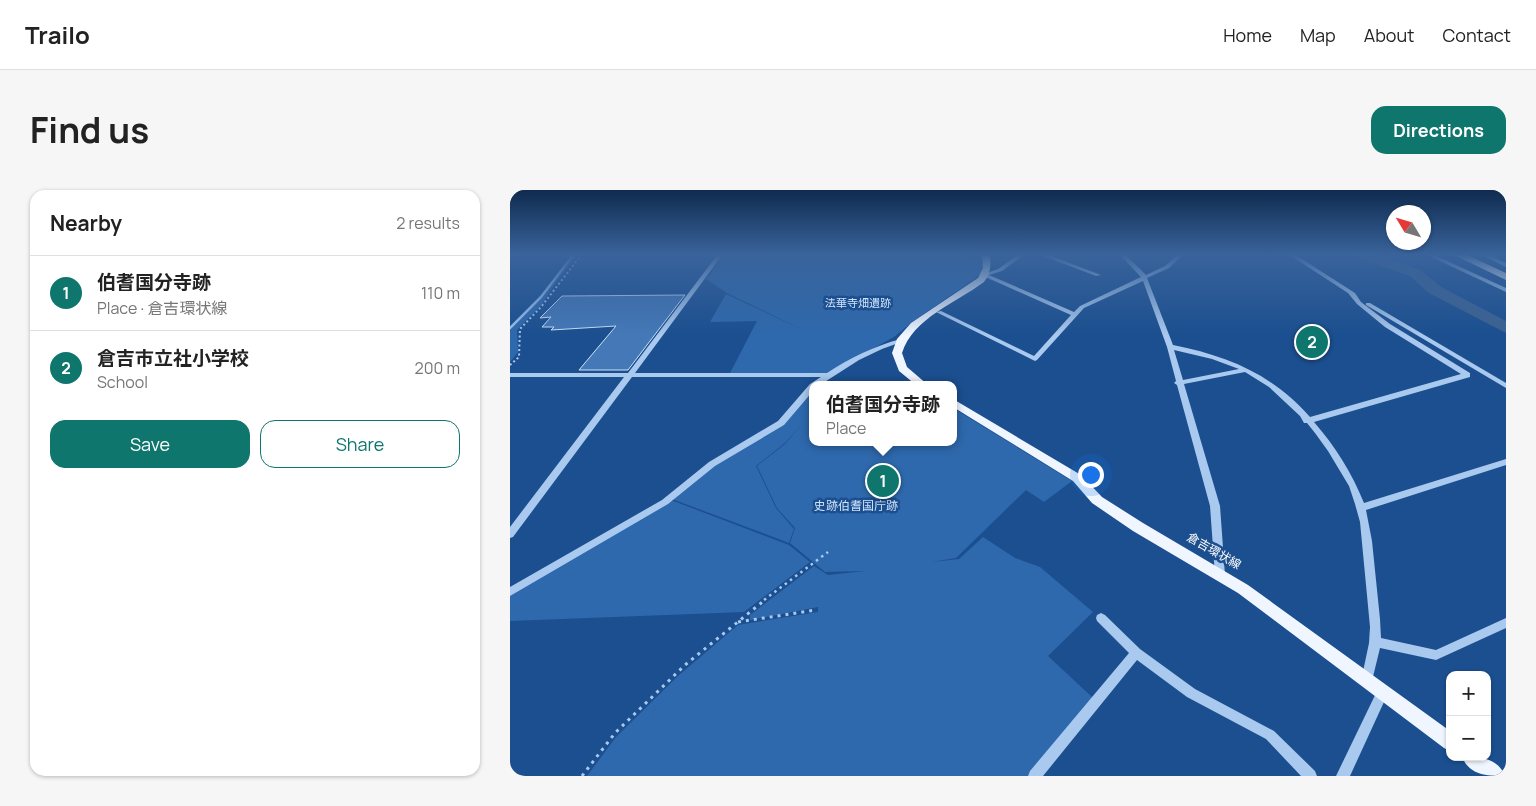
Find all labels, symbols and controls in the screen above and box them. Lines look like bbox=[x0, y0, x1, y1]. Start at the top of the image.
text: Trailo bbox=[25, 18, 90, 51]
text: Home bbox=[1223, 23, 1272, 47]
text: Map bbox=[1300, 23, 1336, 47]
text: About bbox=[1364, 23, 1414, 47]
text: Contact bbox=[1442, 23, 1511, 47]
text: Find us bbox=[30, 106, 149, 154]
button: Directions bbox=[1371, 106, 1506, 154]
north arrow bbox=[1386, 205, 1431, 250]
text: Nearby bbox=[50, 209, 122, 237]
text: 2 results bbox=[396, 212, 460, 234]
text: 伯耆国分寺跡 bbox=[97, 269, 211, 295]
text: 1 bbox=[62, 282, 70, 304]
text: 110 m bbox=[421, 282, 460, 304]
park label: 法華寺畑遺跡 bbox=[825, 295, 891, 310]
text: Place · 倉吉環状線 bbox=[97, 297, 227, 319]
pin: 2 bbox=[1296, 323, 1328, 361]
text: 倉吉市立社小学校 bbox=[97, 345, 249, 371]
text: 2 bbox=[61, 357, 71, 379]
text: 200 m bbox=[415, 357, 460, 379]
text: School bbox=[97, 371, 148, 393]
popup bbox=[809, 381, 957, 446]
text: 伯耆国分寺跡 bbox=[826, 391, 940, 417]
text: Place bbox=[826, 417, 866, 439]
button: Save bbox=[50, 420, 250, 468]
button: Share bbox=[260, 420, 460, 468]
pin: 1 bbox=[867, 462, 899, 500]
your location bbox=[1078, 462, 1104, 488]
park label: 史跡伯耆国庁跡 bbox=[814, 497, 898, 514]
street label: 倉吉環状線 bbox=[1184, 528, 1244, 573]
map controls bbox=[1446, 671, 1491, 761]
button: + bbox=[1446, 671, 1491, 716]
button: − bbox=[1446, 716, 1491, 761]

